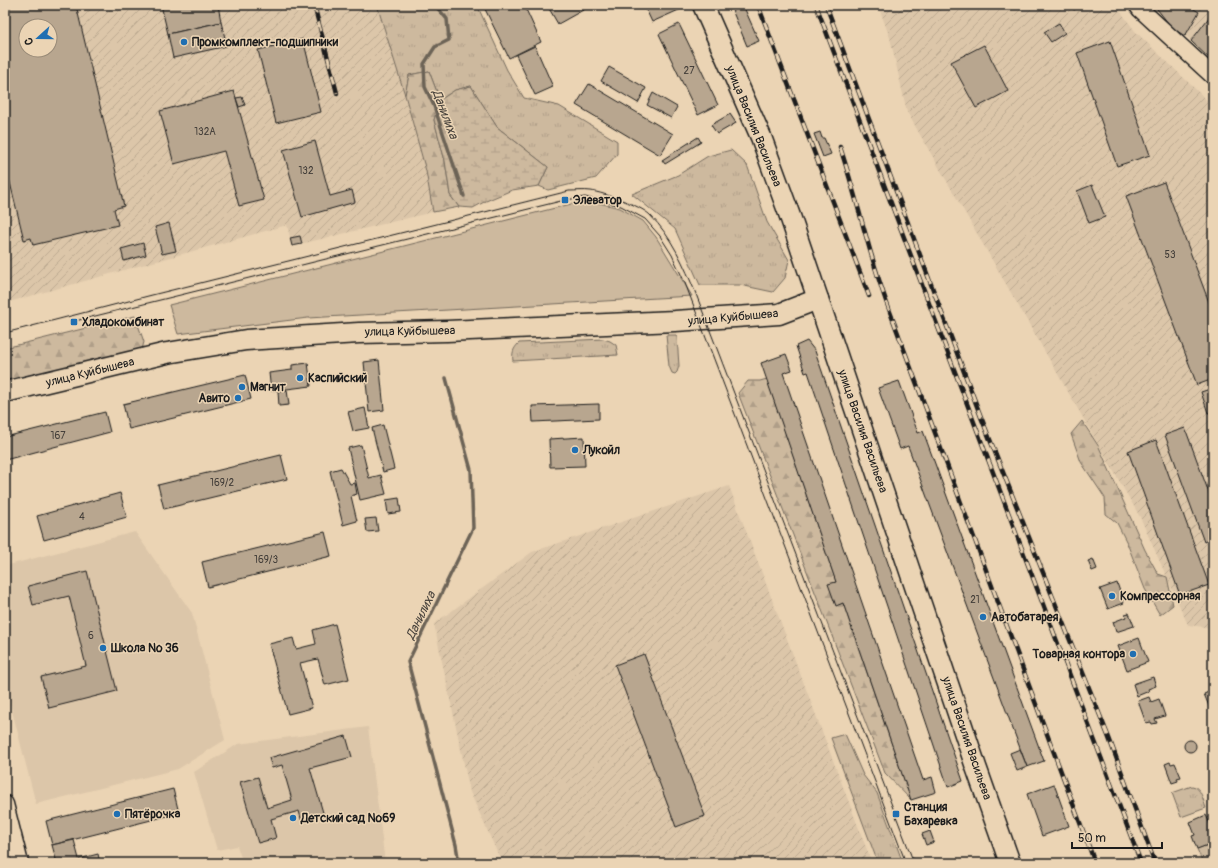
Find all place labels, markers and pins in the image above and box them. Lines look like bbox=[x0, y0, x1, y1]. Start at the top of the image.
place label: Промкомплект-подшипники bbox=[192, 35, 339, 50]
marker: Промкомплект-подшипники bbox=[179, 37, 189, 47]
place label: Элеватор bbox=[573, 193, 622, 208]
marker: Элеватор bbox=[560, 195, 570, 205]
place label: Хладокомбинат bbox=[82, 315, 165, 330]
marker: Хладокомбинат bbox=[69, 317, 79, 327]
place label: Каспийский bbox=[308, 371, 367, 386]
marker: Каспийский bbox=[295, 373, 305, 383]
place label: Магнит bbox=[250, 380, 287, 395]
marker: Магнит bbox=[237, 382, 247, 392]
place label: Авито bbox=[199, 391, 231, 406]
marker: Авито bbox=[233, 393, 243, 403]
place label: Лукойл bbox=[582, 443, 620, 458]
marker: Лукойл bbox=[570, 445, 580, 455]
place label: Компрессорная bbox=[1120, 589, 1201, 604]
marker: Компрессорная bbox=[1107, 591, 1117, 601]
place label: Автобатарея bbox=[991, 610, 1059, 625]
marker: Автобатарея bbox=[978, 612, 988, 622]
place label: Школа № 36 bbox=[110, 641, 179, 656]
marker: Школа № 36 bbox=[98, 643, 108, 653]
place label: Товарная контора bbox=[1032, 647, 1125, 662]
marker: Товарная контора bbox=[1128, 649, 1138, 659]
place label: Станция Бахаревка bbox=[904, 800, 958, 829]
place label: Пятёрочка bbox=[125, 807, 181, 822]
marker: Пятёрочка bbox=[112, 809, 122, 819]
marker: Станция Бахаревка bbox=[891, 809, 901, 819]
place label: Детский сад №69 bbox=[300, 811, 395, 826]
marker: Детский сад №69 bbox=[288, 813, 298, 823]

